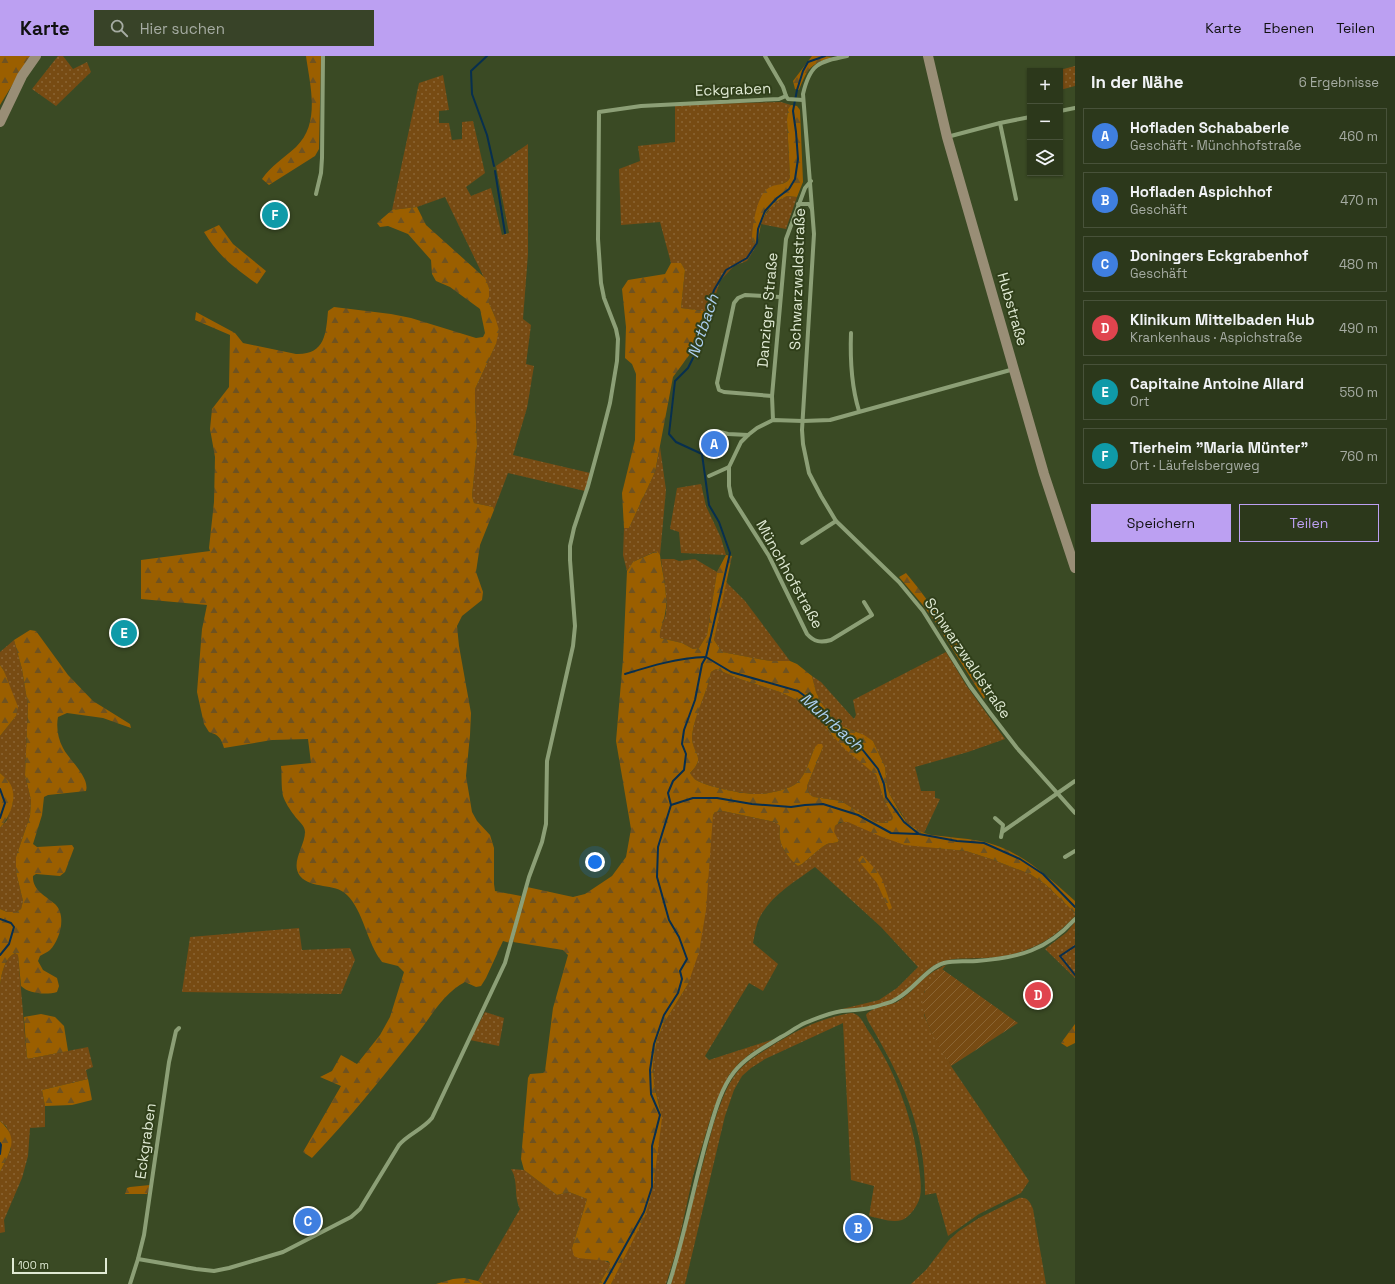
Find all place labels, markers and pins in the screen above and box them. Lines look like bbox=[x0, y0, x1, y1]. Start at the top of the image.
pin: F bbox=[262, 200, 288, 230]
pin: A bbox=[701, 429, 727, 459]
pin: E bbox=[111, 618, 137, 648]
pin: D bbox=[1025, 980, 1051, 1010]
pin: C bbox=[295, 1206, 321, 1236]
pin: B bbox=[845, 1213, 871, 1243]

